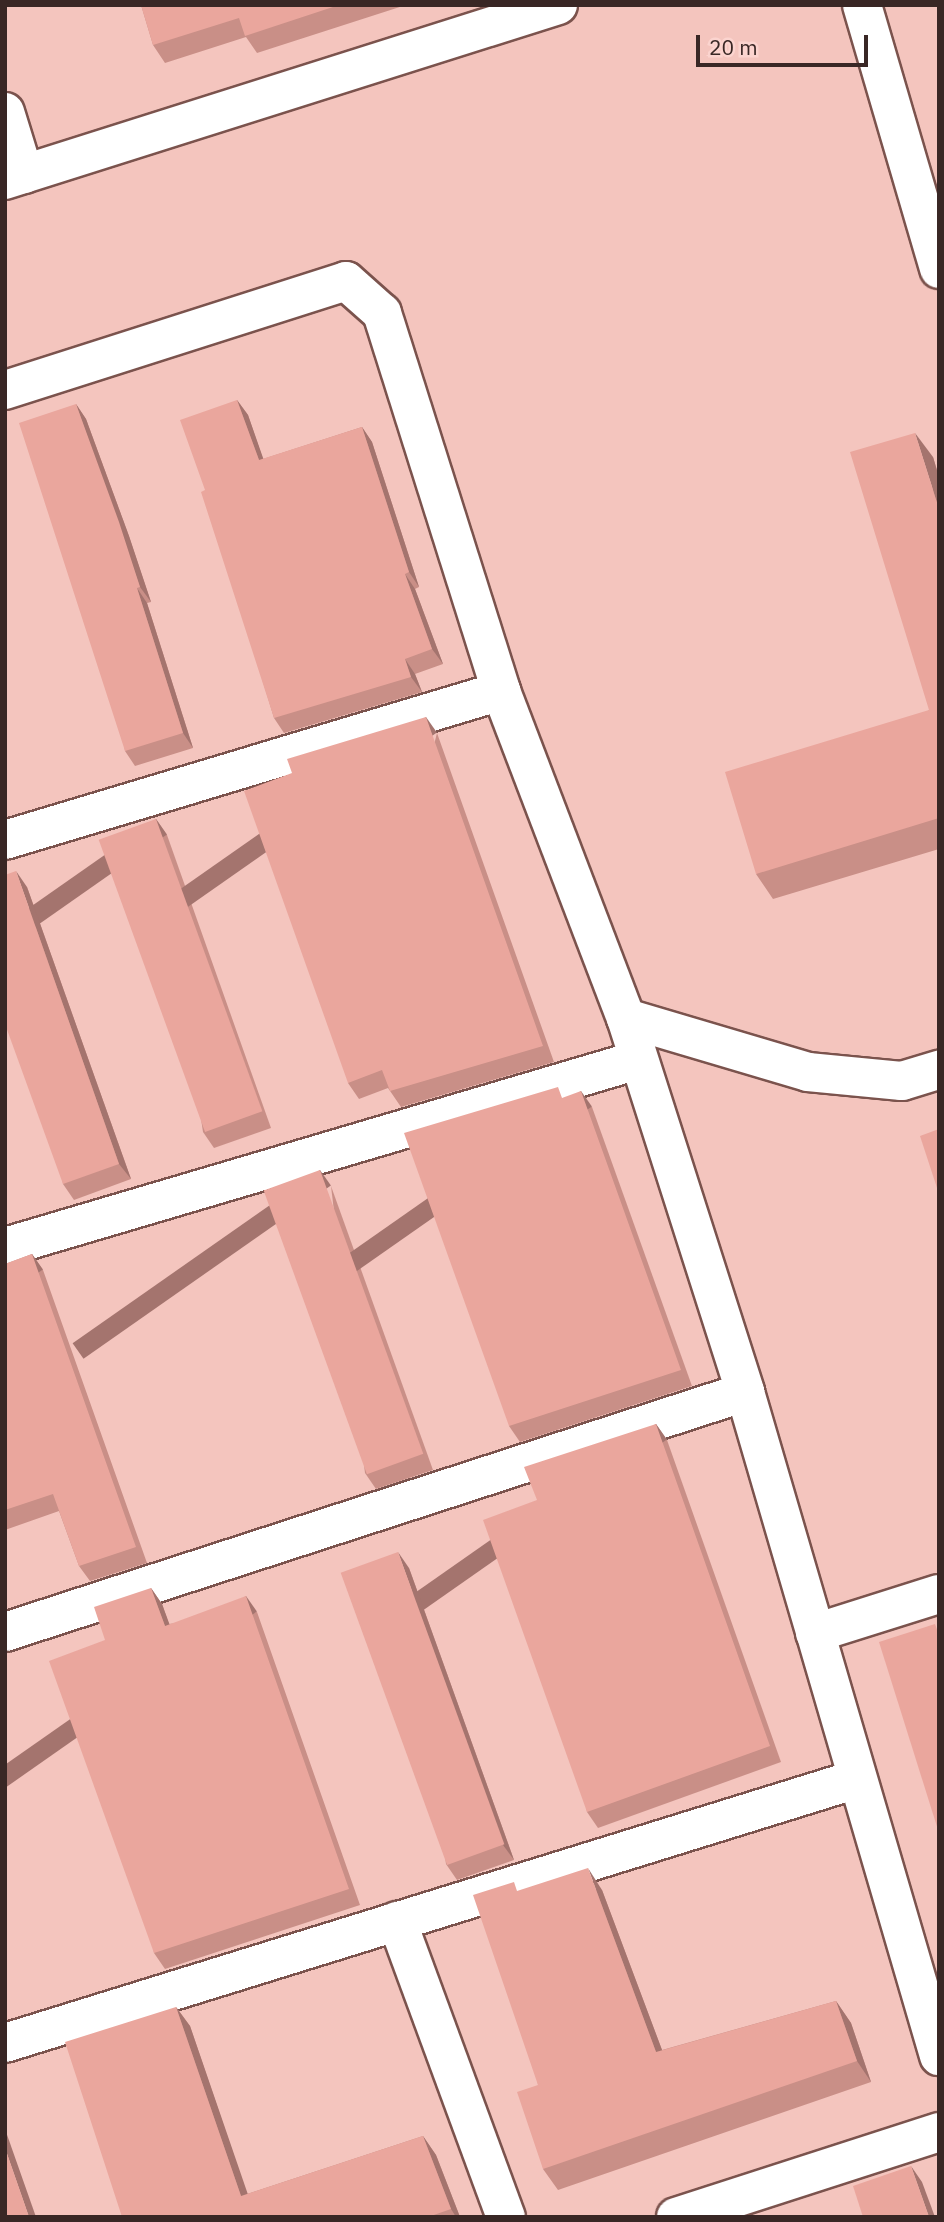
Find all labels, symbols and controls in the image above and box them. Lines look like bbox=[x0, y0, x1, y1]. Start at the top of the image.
scale bar bbox=[699, 21, 870, 65]
text: 20 m bbox=[709, 33, 758, 61]

